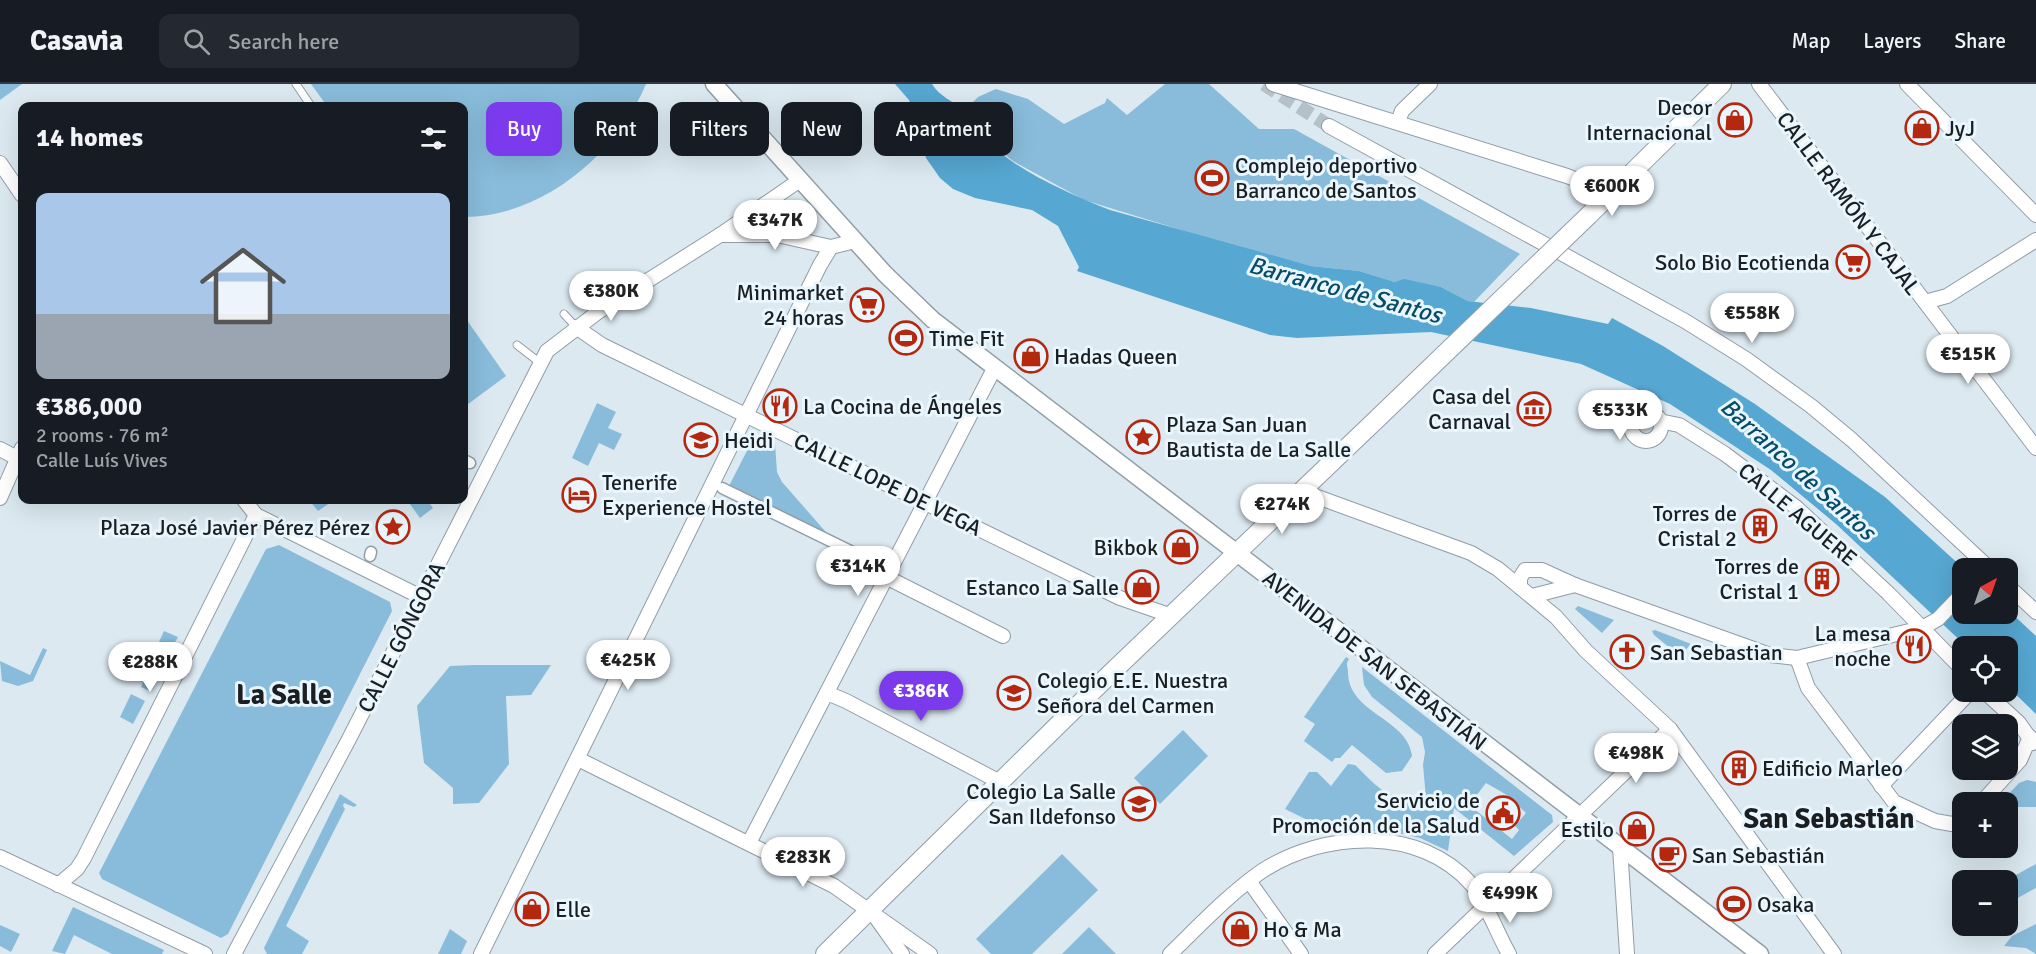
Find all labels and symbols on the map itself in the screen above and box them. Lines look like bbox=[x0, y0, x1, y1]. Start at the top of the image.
place label: Decor Internacional bbox=[1586, 94, 1712, 146]
shop icon: Decor Internacional bbox=[1717, 102, 1753, 138]
street label: CALLE RAMÓN Y CAJAL bbox=[1771, 106, 1926, 300]
shop icon: JyJ bbox=[1904, 110, 1940, 146]
place label: JyJ bbox=[1945, 115, 1975, 142]
place label: Complejo deportivo Barranco de Santos bbox=[1235, 152, 1418, 204]
sports icon: Complejo deportivo Barranco de Santos bbox=[1194, 160, 1230, 196]
pin: €600K bbox=[1570, 166, 1654, 217]
pin: €347K bbox=[733, 200, 817, 251]
supermarket icon: Solo Bio Ecotienda bbox=[1835, 244, 1871, 280]
place label: Solo Bio Ecotienda bbox=[1655, 249, 1830, 276]
water label: Barranco de Santos bbox=[1245, 250, 1447, 331]
pin: €380K bbox=[569, 271, 653, 322]
place label: Minimarket 24 horas bbox=[736, 279, 844, 331]
supermarket icon: Minimarket 24 horas bbox=[849, 287, 885, 323]
pin: €558K bbox=[1710, 293, 1794, 344]
sports icon: Time Fit bbox=[888, 320, 924, 356]
place label: Time Fit bbox=[929, 325, 1004, 352]
pin: €515K bbox=[1926, 334, 2010, 385]
shop icon: Hadas Queen bbox=[1013, 338, 1049, 374]
place label: Hadas Queen bbox=[1054, 343, 1178, 370]
place label: Casa del Carnaval bbox=[1428, 383, 1511, 435]
restaurant icon: La Cocina de Ángeles bbox=[762, 388, 798, 424]
pin: €533K bbox=[1578, 390, 1662, 441]
museum icon: Casa del Carnaval bbox=[1516, 391, 1552, 427]
water label: Barranco de Santos bbox=[1714, 392, 1884, 548]
place label: La Cocina de Ángeles bbox=[803, 393, 1002, 420]
place label: Plaza San Juan Bautista de La Salle bbox=[1166, 411, 1351, 463]
place icon: Plaza San Juan Bautista de La Salle bbox=[1125, 419, 1161, 455]
school or university icon: Heidi bbox=[683, 422, 719, 458]
place label: Heidi bbox=[724, 427, 773, 454]
street label: CALLE LOPE DE VEGA bbox=[789, 427, 987, 542]
street label: CALLE AGUERE bbox=[1733, 457, 1863, 572]
place label: Tenerife Experience Hostel bbox=[602, 469, 772, 521]
hotel icon: Tenerife Experience Hostel bbox=[561, 477, 597, 513]
pin: €274K bbox=[1240, 484, 1324, 535]
place label: Torres de Cristal 2 bbox=[1653, 500, 1737, 552]
building icon: Torres de Cristal 2 bbox=[1742, 508, 1778, 544]
place icon: Plaza José Javier Pérez Pérez bbox=[375, 509, 411, 545]
place label: Plaza José Javier Pérez Pérez bbox=[100, 514, 370, 541]
shop icon: Bikbok bbox=[1163, 529, 1199, 565]
place label: Bikbok bbox=[1094, 534, 1158, 561]
pin: €314K bbox=[816, 546, 900, 597]
place label: Torres de Cristal 1 bbox=[1715, 553, 1799, 605]
street label: CALLE GÓNGORA bbox=[352, 557, 451, 717]
north arrow bbox=[1952, 558, 2018, 624]
building icon: Torres de Cristal 1 bbox=[1804, 561, 1840, 597]
street label: AVENIDA DE SAN SEBASTIÁN bbox=[1257, 565, 1492, 756]
shop icon: Estanco La Salle bbox=[1124, 569, 1160, 605]
place label: Estanco La Salle bbox=[965, 574, 1119, 601]
place label: La mesa noche bbox=[1814, 620, 1891, 672]
restaurant icon: La mesa noche bbox=[1896, 628, 1932, 664]
church icon: San Sebastian bbox=[1609, 634, 1645, 670]
place label: San Sebastian bbox=[1650, 639, 1783, 666]
pin: €425K bbox=[586, 640, 670, 691]
pin: €288K bbox=[108, 642, 192, 693]
place label: Colegio E.E. Nuestra Señora del Carmen bbox=[1037, 667, 1228, 719]
pin: €386K bbox=[879, 671, 963, 722]
school or university icon: Colegio E.E. Nuestra Señora del Carmen bbox=[996, 675, 1032, 711]
district label: La Salle bbox=[236, 678, 332, 712]
pin: €498K bbox=[1594, 733, 1678, 784]
building icon: Edificio Marleo bbox=[1721, 750, 1757, 786]
place label: Edificio Marleo bbox=[1762, 755, 1903, 782]
place label: Colegio La Salle San Ildefonso bbox=[966, 778, 1116, 830]
school or university icon: Colegio La Salle San Ildefonso bbox=[1121, 786, 1157, 822]
place label: Servicio de Promoción de la Salud bbox=[1272, 787, 1480, 839]
public building icon: Servicio de Promoción de la Salud bbox=[1485, 795, 1521, 831]
district label: San Sebastián bbox=[1743, 802, 1915, 836]
shop icon: Estilo bbox=[1619, 811, 1655, 847]
place label: Estilo bbox=[1560, 816, 1614, 843]
pin: €283K bbox=[761, 837, 845, 888]
cafe icon: San Sebastián bbox=[1651, 837, 1687, 873]
place label: San Sebastián bbox=[1692, 842, 1825, 869]
pin: €499K bbox=[1468, 873, 1552, 924]
sports icon: Osaka bbox=[1716, 886, 1752, 922]
shop icon: Elle bbox=[514, 891, 550, 927]
place label: Osaka bbox=[1757, 891, 1814, 918]
place label: Elle bbox=[555, 896, 591, 923]
shop icon: Ho & Ma bbox=[1222, 911, 1258, 947]
place label: Ho & Ma bbox=[1263, 916, 1342, 943]

